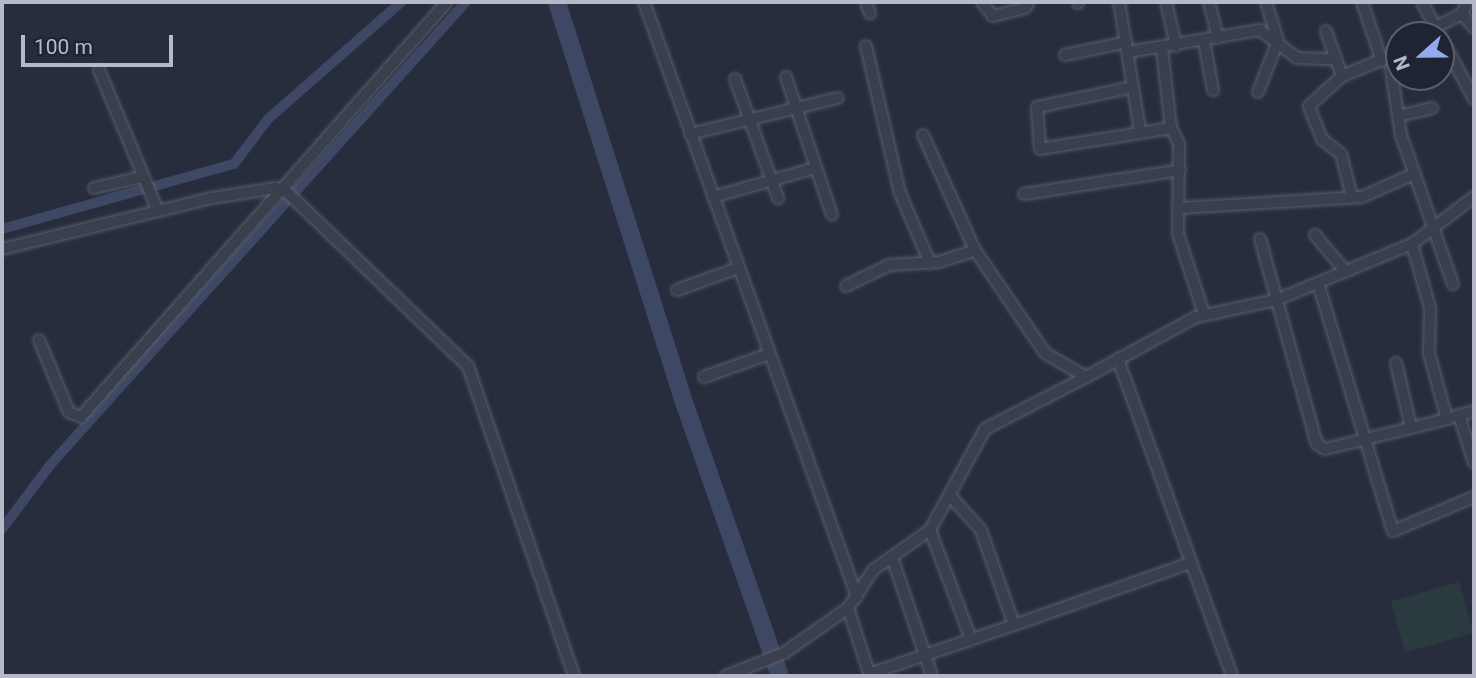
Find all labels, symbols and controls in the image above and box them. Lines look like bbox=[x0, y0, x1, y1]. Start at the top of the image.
scale bar bbox=[24, 21, 177, 65]
north arrow bbox=[1385, 21, 1455, 91]
text: 100 m bbox=[34, 35, 93, 59]
text: N bbox=[1389, 53, 1415, 73]

